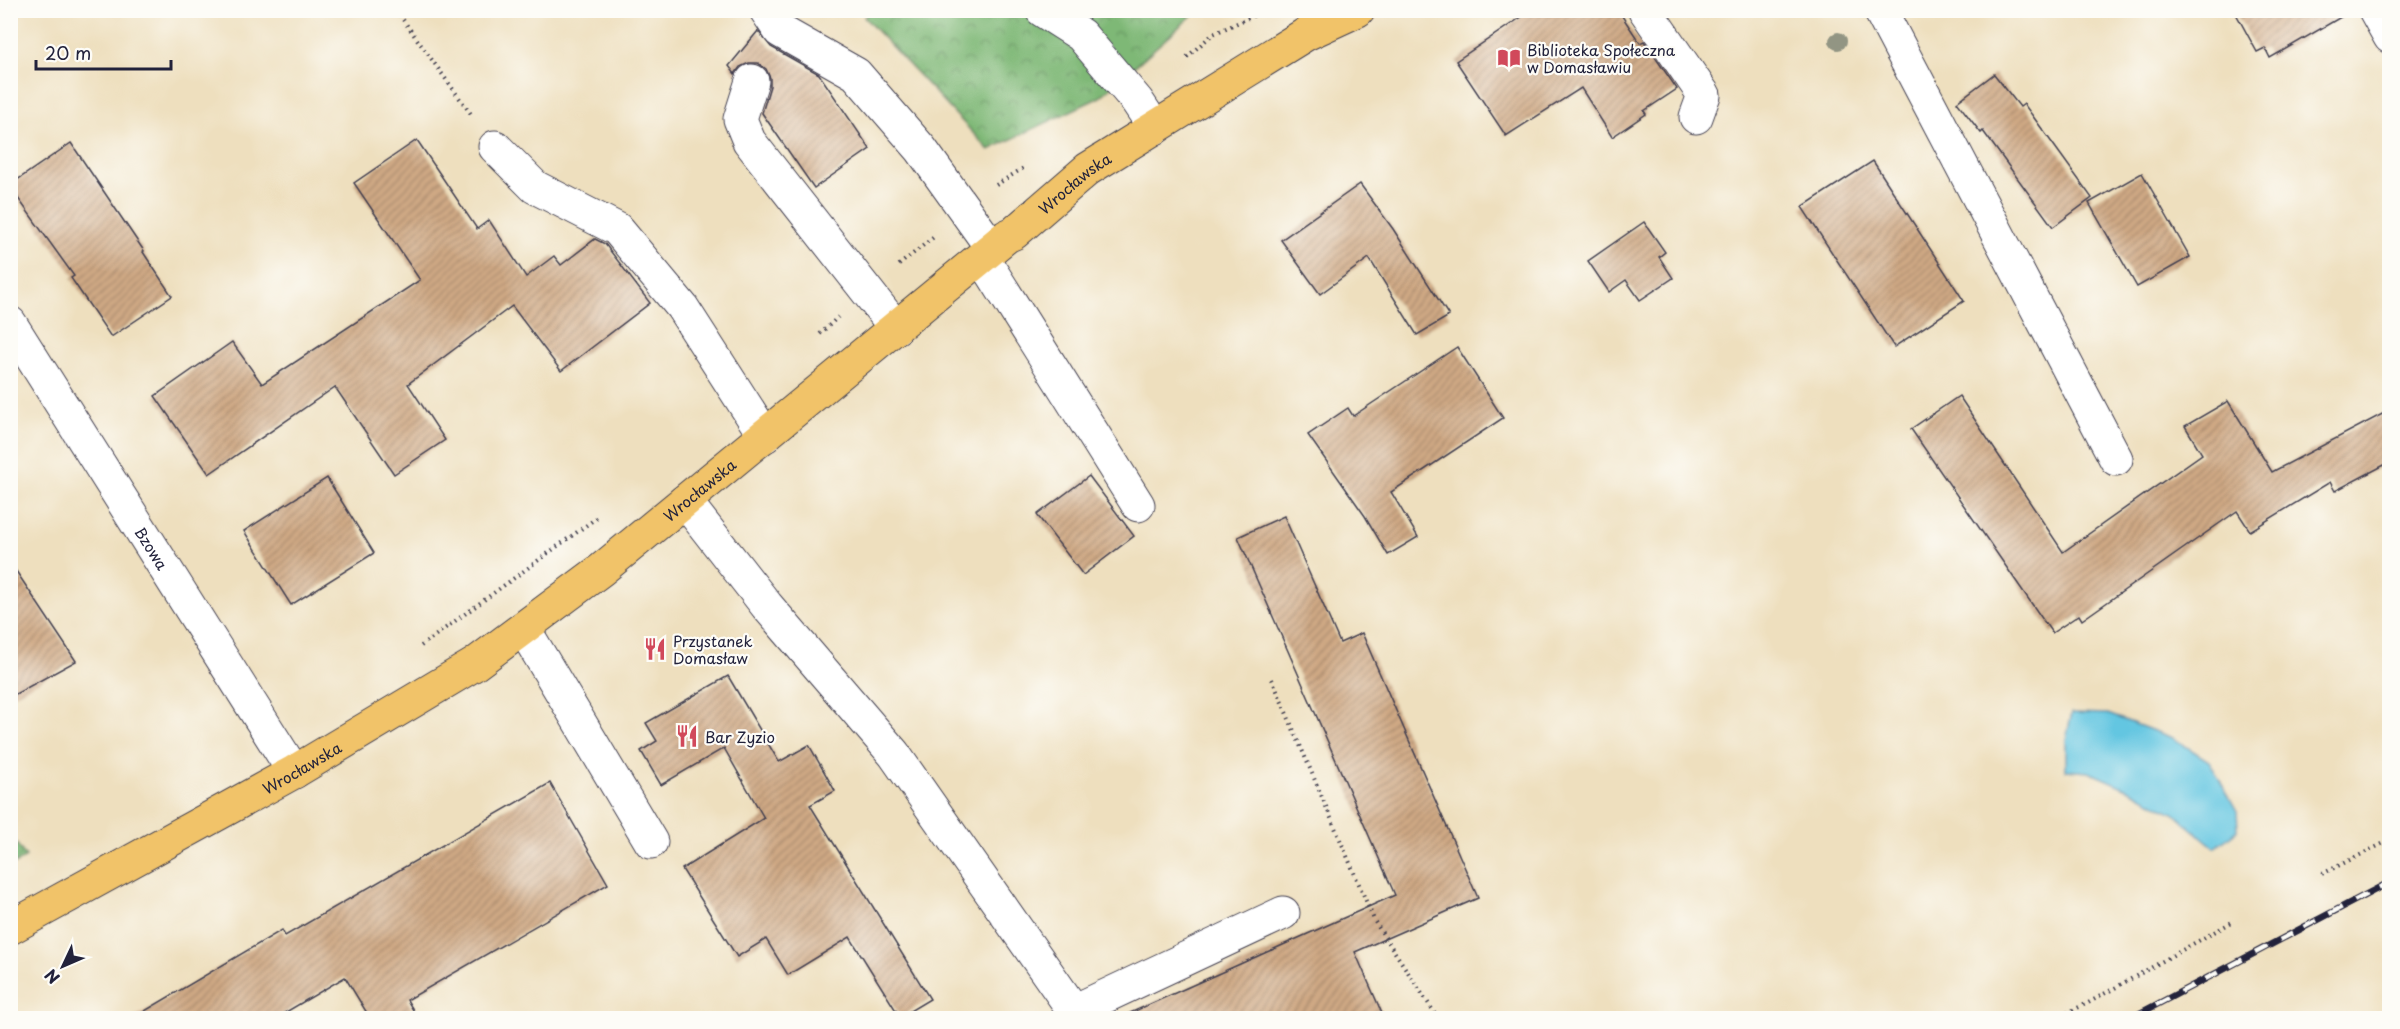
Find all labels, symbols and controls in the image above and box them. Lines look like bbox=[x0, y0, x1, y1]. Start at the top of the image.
scale bar bbox=[36, 33, 171, 71]
place label: Biblioteka Społeczna w Domasławiu bbox=[1527, 38, 1676, 78]
text: 20 m bbox=[45, 39, 91, 66]
library icon: Biblioteka Społeczna w Domasławiu bbox=[1496, 45, 1522, 71]
street label: Wrocławska bbox=[1033, 146, 1116, 219]
street label: Wrocławska bbox=[658, 452, 741, 526]
street label: Bzowa bbox=[130, 522, 175, 574]
place label: Przystanek Domasław bbox=[673, 629, 753, 669]
restaurant icon: Przystanek Domasław bbox=[642, 636, 668, 662]
restaurant icon: Bar Zyzio bbox=[674, 723, 700, 749]
place label: Bar Zyzio bbox=[705, 725, 775, 748]
street label: Wrocławska bbox=[258, 735, 346, 799]
north arrow bbox=[33, 936, 93, 996]
text: N bbox=[38, 964, 65, 990]

